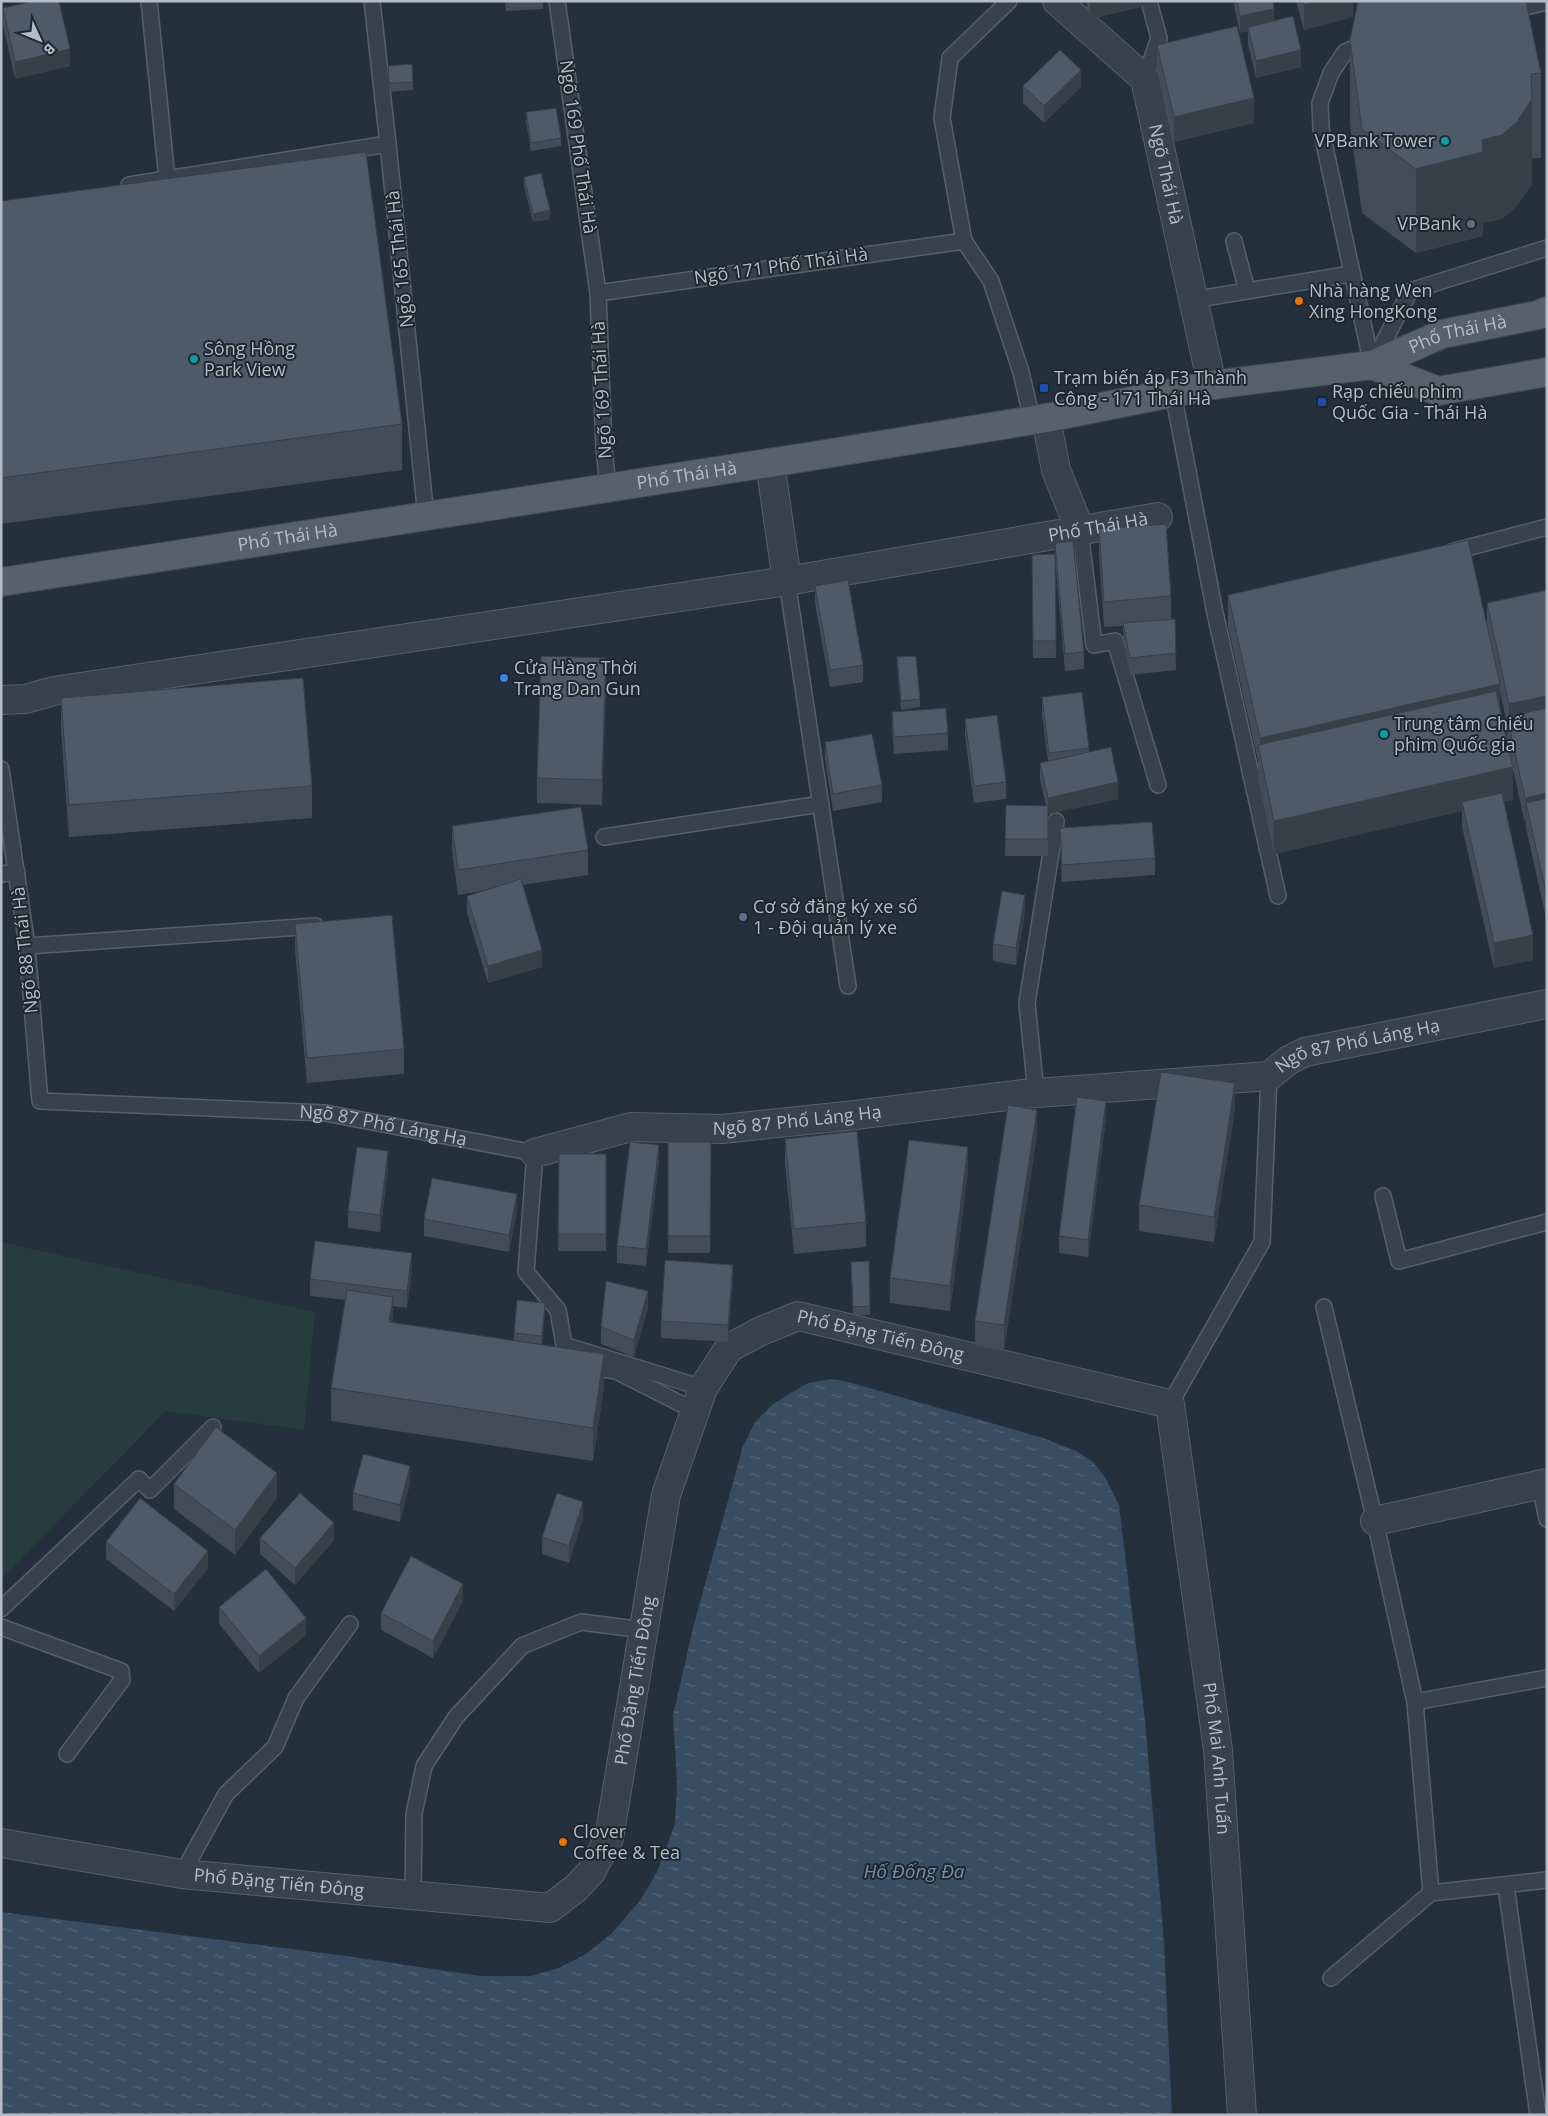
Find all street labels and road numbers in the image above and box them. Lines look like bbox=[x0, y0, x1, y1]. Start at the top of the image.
street label: Ngõ 169 Phố Thái Hà bbox=[555, 58, 603, 235]
street label: Ngõ Thái Hà bbox=[1144, 121, 1189, 227]
street label: Ngõ 165 Thái Hà bbox=[380, 189, 418, 329]
street label: Ngõ 171 Phố Thái Hà bbox=[692, 241, 869, 289]
street label: Phố Thái Hà bbox=[1404, 309, 1508, 358]
street label: Ngõ 169 Thái Hà bbox=[585, 321, 617, 460]
street label: Phố Thái Hà bbox=[635, 455, 738, 494]
street label: Phố Thái Hà bbox=[1046, 506, 1150, 547]
street label: Phố Thái Hà bbox=[236, 517, 339, 556]
street label: Ngõ 88 Thái Hà bbox=[5, 885, 43, 1015]
street label: Ngõ 87 Phố Láng Hạ bbox=[1269, 1013, 1442, 1078]
street label: Ngõ 87 Phố Láng Hạ bbox=[299, 1099, 469, 1151]
street label: Ngõ 87 Phố Láng Hạ bbox=[712, 1099, 883, 1140]
street label: Phố Đặng Tiến Đông bbox=[795, 1303, 967, 1366]
street label: Phố Đặng Tiến Đông bbox=[608, 1594, 660, 1767]
street label: Phố Mai Anh Tuấn bbox=[1198, 1681, 1237, 1835]
street label: Phố Đặng Tiến Đông bbox=[193, 1862, 366, 1902]

